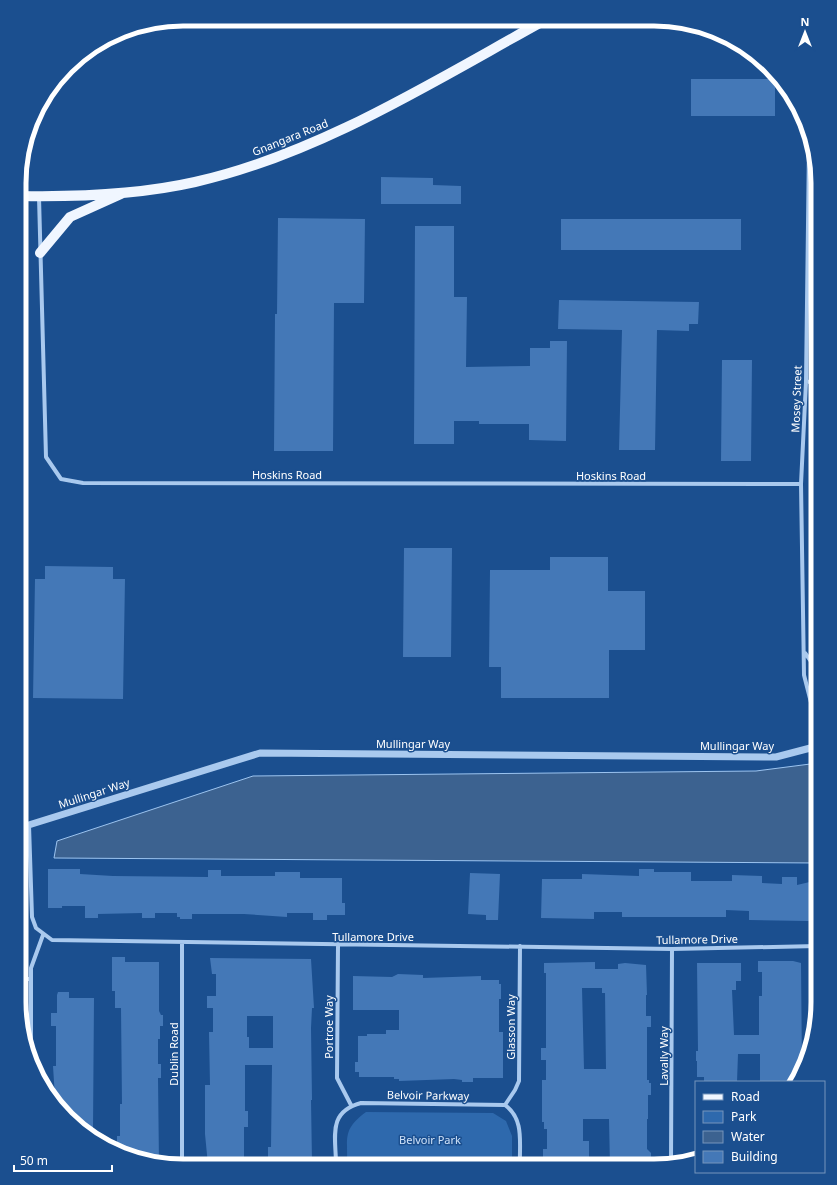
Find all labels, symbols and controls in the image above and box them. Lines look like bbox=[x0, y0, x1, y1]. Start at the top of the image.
north arrow bbox=[785, 12, 825, 52]
text: N bbox=[801, 14, 809, 29]
street label: Gnangara Road bbox=[250, 115, 330, 159]
street label: Mosey Street bbox=[787, 365, 805, 433]
street label: Hoskins Road bbox=[252, 467, 322, 482]
street label: Hoskins Road bbox=[576, 468, 646, 483]
street label: Mullingar Way bbox=[376, 736, 450, 751]
street label: Mullingar Way bbox=[700, 738, 774, 753]
street label: Mullingar Way bbox=[56, 774, 132, 812]
street label: Tullamore Drive bbox=[332, 929, 414, 944]
street label: Tullamore Drive bbox=[656, 931, 738, 947]
street label: Glasson Way bbox=[503, 994, 518, 1060]
street label: Portroe Way bbox=[321, 995, 336, 1059]
street label: Dublin Road bbox=[166, 1022, 181, 1086]
street label: Lavally Way bbox=[656, 1026, 671, 1086]
legend bbox=[695, 1081, 825, 1173]
street label: Belvoir Parkway bbox=[387, 1087, 470, 1103]
text: Road bbox=[731, 1088, 760, 1105]
text: Park bbox=[731, 1108, 757, 1125]
text: Water bbox=[731, 1128, 765, 1145]
park label: Belvoir Park bbox=[399, 1132, 461, 1147]
scale bar bbox=[14, 1147, 112, 1173]
text: Building bbox=[731, 1148, 778, 1165]
text: 50 m bbox=[20, 1152, 48, 1169]

